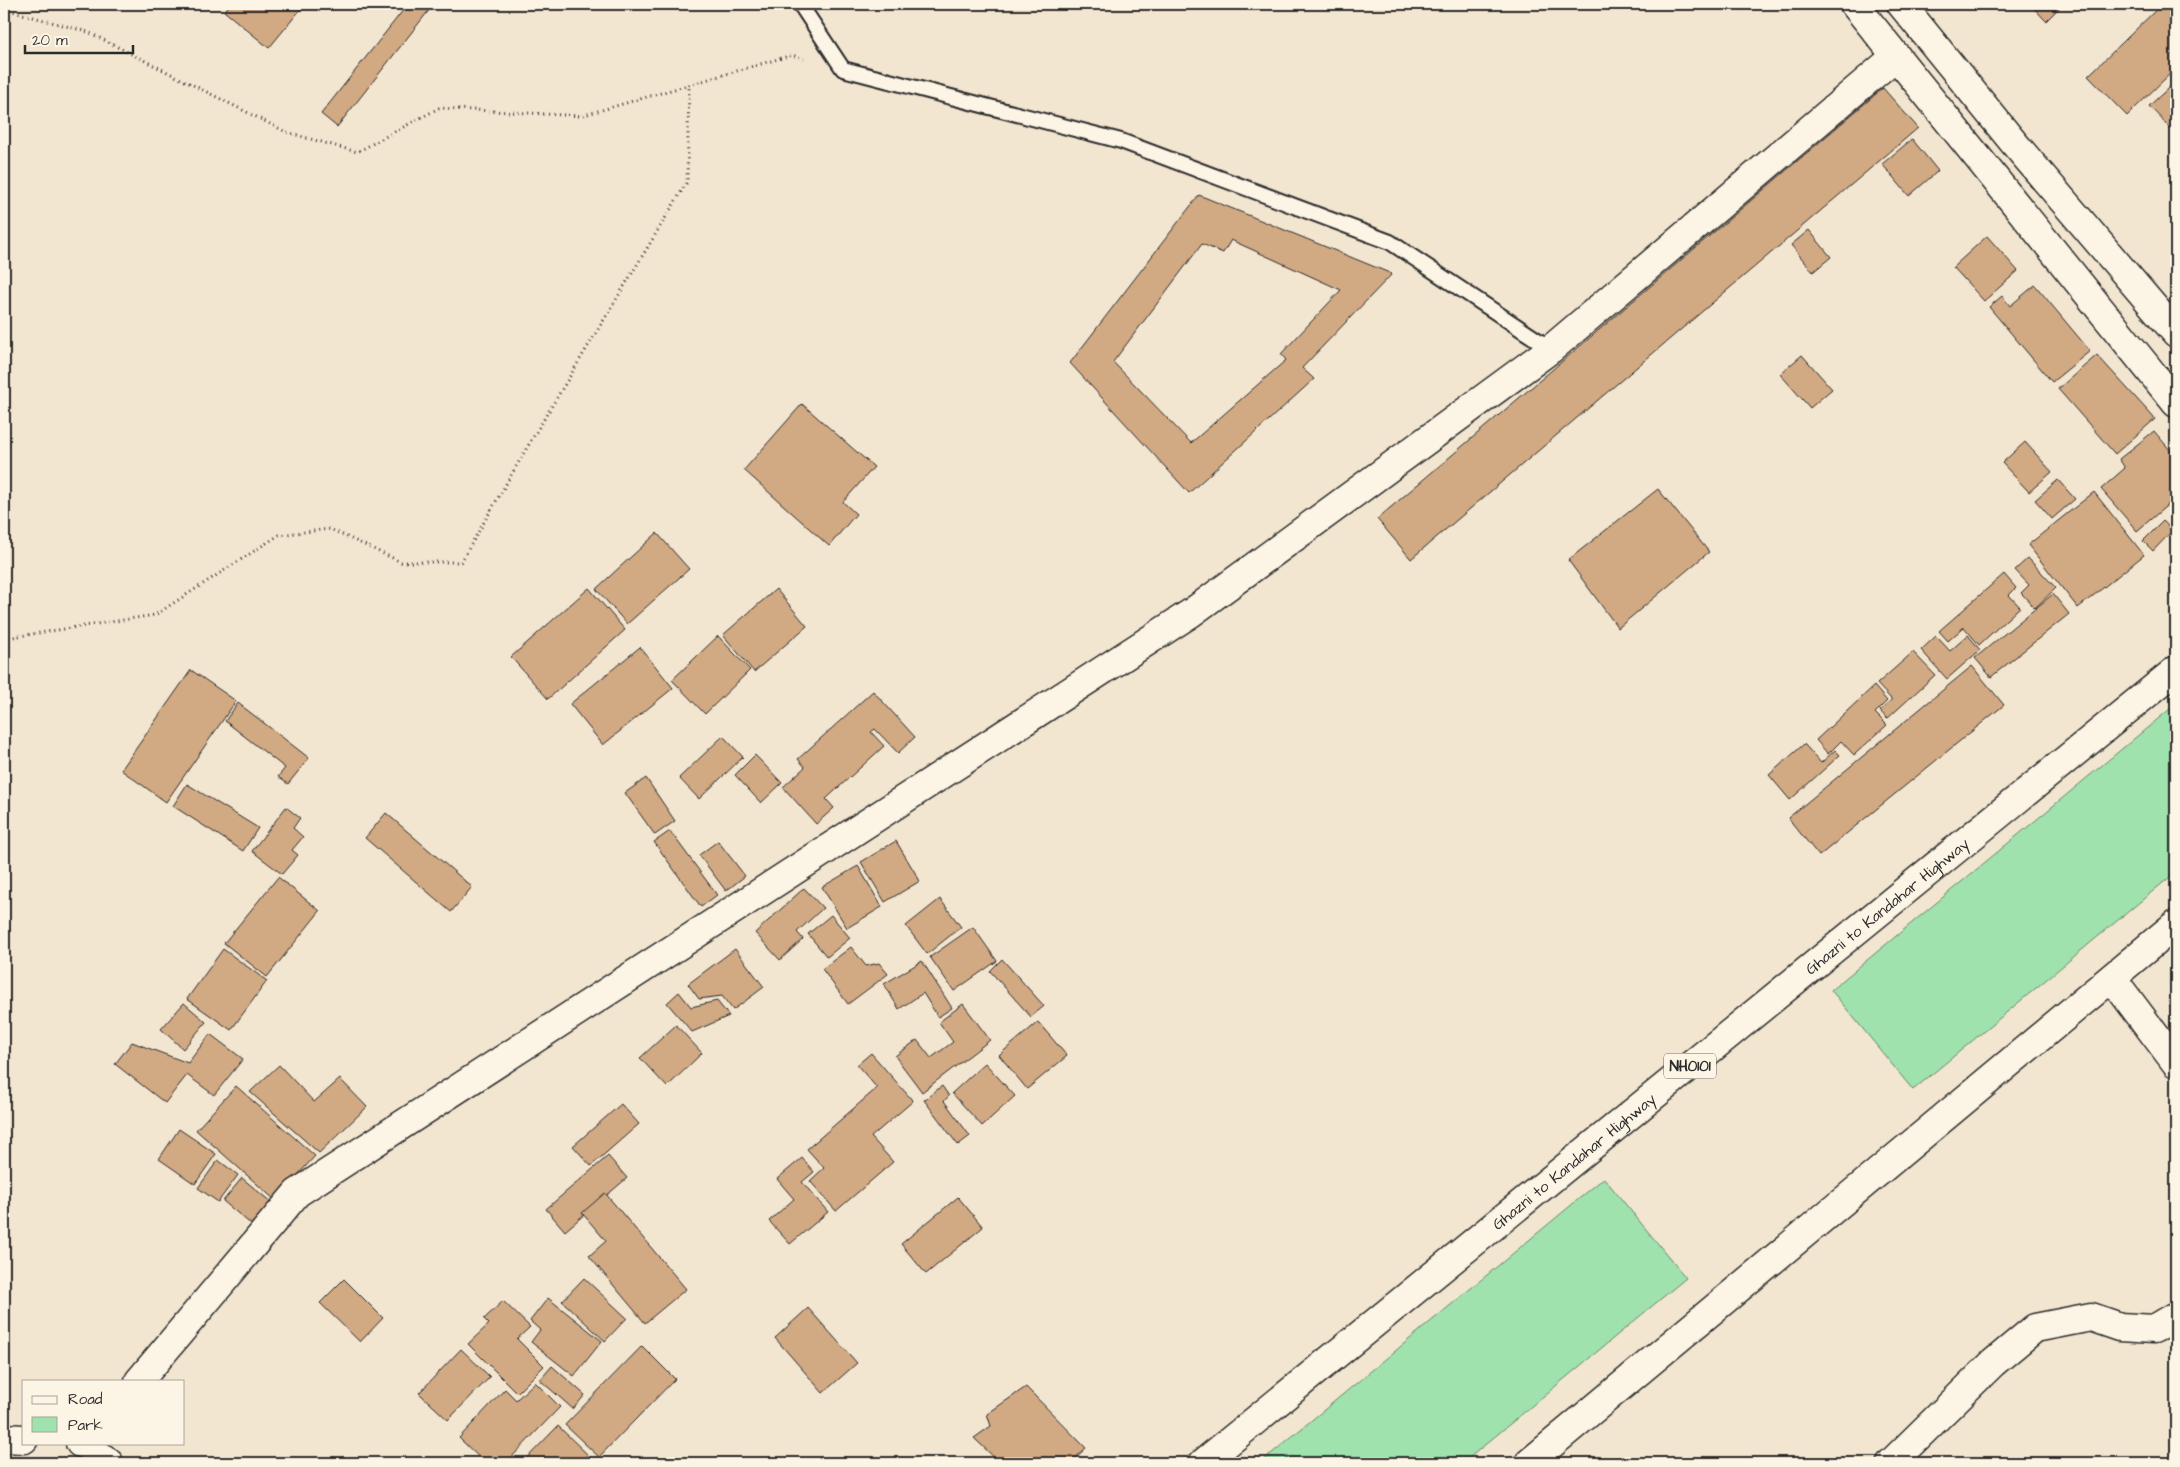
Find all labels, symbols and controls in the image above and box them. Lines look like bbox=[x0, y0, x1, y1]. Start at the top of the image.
scale bar bbox=[25, 22, 132, 54]
text: 20 m bbox=[32, 30, 68, 51]
street label: Ghazni to Kandahar Highway bbox=[1801, 833, 1975, 980]
road number: NH0101 bbox=[1664, 1054, 1716, 1078]
street label: Ghazni to Kandahar Highway bbox=[1488, 1088, 1662, 1235]
legend bbox=[22, 1380, 185, 1444]
text: Road bbox=[68, 1389, 103, 1410]
text: Park bbox=[68, 1415, 103, 1436]

